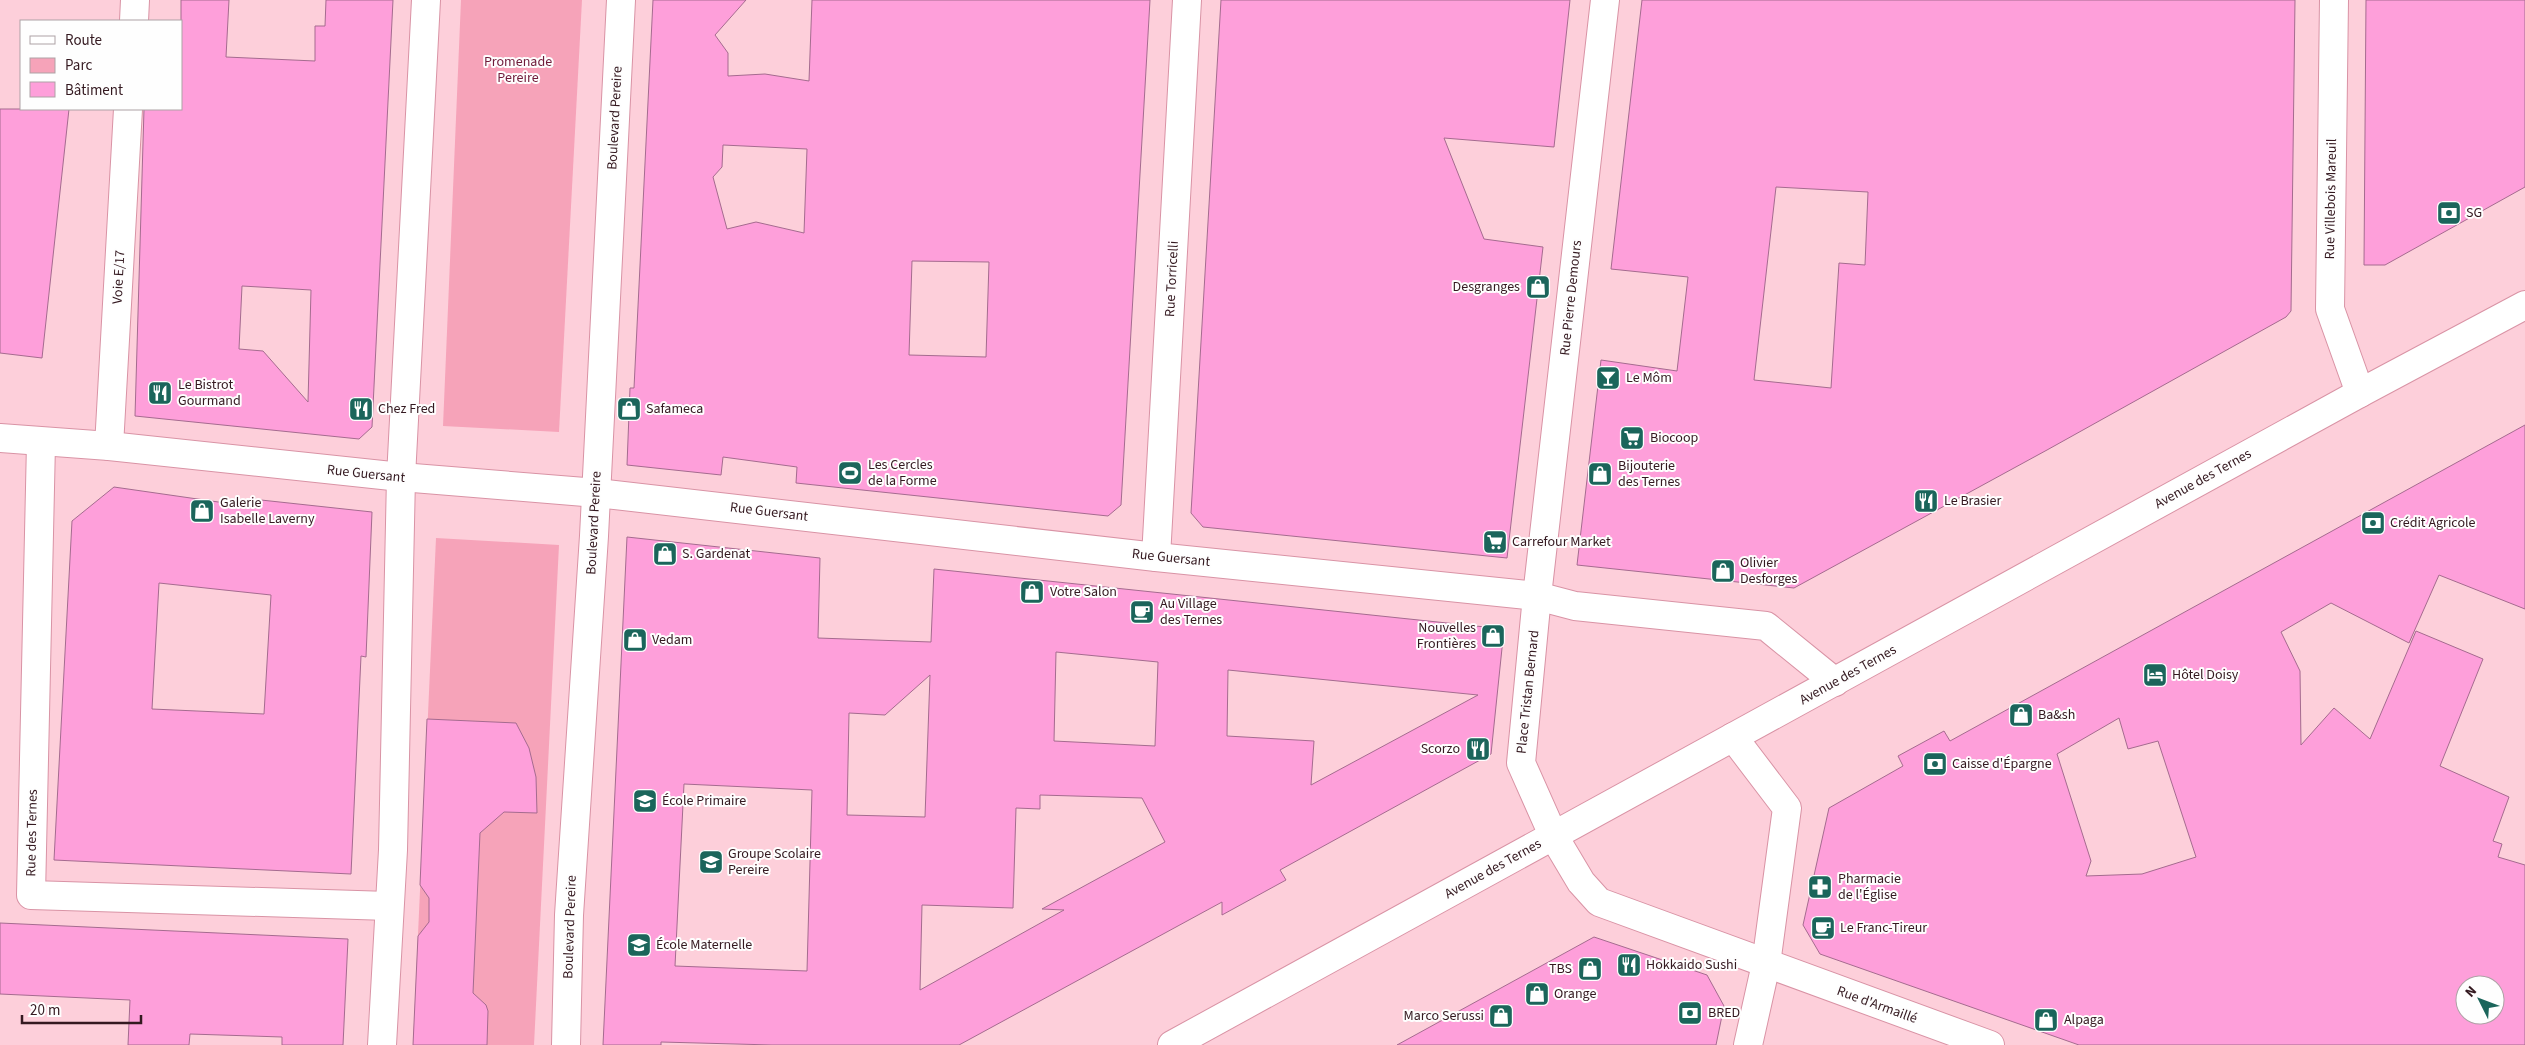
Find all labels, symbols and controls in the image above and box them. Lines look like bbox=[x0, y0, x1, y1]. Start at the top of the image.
legend bbox=[20, 20, 182, 110]
text: Route bbox=[65, 30, 102, 51]
park label: Promenade Pereire bbox=[484, 52, 552, 88]
text: Parc bbox=[65, 55, 92, 76]
street label: Boulevard Pereire bbox=[602, 66, 628, 170]
text: Bâtiment bbox=[65, 80, 123, 101]
street label: Rue Villebois Mareuil bbox=[2320, 138, 2342, 260]
bank icon: SG bbox=[2436, 200, 2462, 226]
place label: SG bbox=[2466, 203, 2482, 223]
street label: Rue Pierre Demours bbox=[1555, 239, 1587, 357]
street label: Rue Torricelli bbox=[1160, 240, 1184, 318]
street label: Voie E/17 bbox=[108, 249, 130, 304]
shop icon: Desgranges bbox=[1525, 274, 1551, 300]
place label: Desgranges bbox=[1453, 277, 1520, 297]
bar icon: Le Môm bbox=[1595, 365, 1621, 391]
place label: Le Môm bbox=[1626, 368, 1672, 388]
place label: Le Bistrot Gourmand bbox=[178, 375, 241, 411]
restaurant icon: Le Bistrot Gourmand bbox=[147, 380, 173, 406]
restaurant icon: Chez Fred bbox=[348, 396, 374, 422]
shop icon: Safameca bbox=[616, 396, 642, 422]
place label: Chez Fred bbox=[378, 399, 435, 419]
place label: Safameca bbox=[646, 399, 703, 419]
supermarket icon: Biocoop bbox=[1619, 425, 1645, 451]
place label: Biocoop bbox=[1650, 428, 1699, 448]
street label: Avenue des Ternes bbox=[2151, 444, 2255, 514]
place label: Les Cercles de la Forme bbox=[868, 455, 937, 491]
place label: Bijouterie des Ternes bbox=[1618, 456, 1680, 492]
street label: Rue Guersant bbox=[326, 460, 406, 488]
sports icon: Les Cercles de la Forme bbox=[837, 460, 863, 486]
shop icon: Bijouterie des Ternes bbox=[1587, 461, 1613, 487]
street label: Boulevard Pereire bbox=[581, 471, 607, 575]
restaurant icon: Le Brasier bbox=[1913, 488, 1939, 514]
place label: Le Brasier bbox=[1944, 491, 2001, 511]
place label: Galerie Isabelle Laverny bbox=[220, 493, 315, 529]
street label: Rue Guersant bbox=[729, 497, 810, 527]
shop icon: Galerie Isabelle Laverny bbox=[189, 498, 215, 524]
bank icon: Crédit Agricole bbox=[2360, 510, 2386, 536]
place label: Crédit Agricole bbox=[2390, 513, 2476, 533]
supermarket icon: Carrefour Market bbox=[1482, 529, 1508, 555]
place label: Carrefour Market bbox=[1512, 532, 1611, 552]
shop icon: S. Gardenat bbox=[652, 541, 678, 567]
place label: S. Gardenat bbox=[682, 544, 750, 564]
street label: Rue Guersant bbox=[1131, 544, 1211, 572]
place label: Olivier Desforges bbox=[1740, 553, 1797, 589]
shop icon: Olivier Desforges bbox=[1710, 558, 1736, 584]
shop icon: Votre Salon bbox=[1019, 579, 1045, 605]
place label: Votre Salon bbox=[1050, 582, 1117, 602]
place label: Au Village des Ternes bbox=[1160, 594, 1222, 630]
cafe icon: Au Village des Ternes bbox=[1129, 599, 1155, 625]
place label: Nouvelles Frontières bbox=[1417, 618, 1476, 654]
shop icon: Nouvelles Frontières bbox=[1480, 623, 1506, 649]
shop icon: Vedam bbox=[622, 627, 648, 653]
street label: Place Tristan Bernard bbox=[1512, 629, 1544, 755]
place label: Vedam bbox=[652, 630, 692, 650]
street label: Avenue des Ternes bbox=[1796, 640, 1900, 710]
hotel icon: Hôtel Doisy bbox=[2142, 662, 2168, 688]
place label: Hôtel Doisy bbox=[2172, 665, 2239, 685]
shop icon: Ba&sh bbox=[2008, 702, 2034, 728]
place label: Ba&sh bbox=[2038, 705, 2075, 725]
restaurant icon: Scorzo bbox=[1465, 736, 1491, 762]
place label: Scorzo bbox=[1421, 739, 1460, 759]
bank icon: Caisse d'Épargne bbox=[1922, 751, 1948, 777]
place label: Caisse d'Épargne bbox=[1952, 754, 2052, 774]
school or university icon: École Primaire bbox=[632, 788, 658, 814]
street label: Rue des Ternes bbox=[21, 789, 43, 877]
place label: École Primaire bbox=[662, 791, 746, 811]
street label: Avenue des Ternes bbox=[1441, 834, 1545, 904]
place label: Groupe Scolaire Pereire bbox=[728, 844, 821, 880]
school or university icon: Groupe Scolaire Pereire bbox=[698, 849, 724, 875]
place label: Pharmacie de l'Église bbox=[1838, 869, 1901, 905]
pharmacy icon: Pharmacie de l'Église bbox=[1807, 874, 1833, 900]
street label: Boulevard Pereire bbox=[558, 875, 582, 979]
cafe icon: Le Franc-Tireur bbox=[1810, 915, 1836, 941]
place label: Le Franc-Tireur bbox=[1840, 918, 1927, 938]
school or university icon: École Maternelle bbox=[626, 932, 652, 958]
place label: École Maternelle bbox=[656, 935, 752, 955]
restaurant icon: Hokkaido Sushi bbox=[1616, 952, 1642, 978]
place label: Hokkaido Sushi bbox=[1646, 955, 1737, 975]
shop icon: TBS bbox=[1577, 956, 1603, 982]
place label: TBS bbox=[1549, 959, 1572, 979]
north arrow bbox=[2455, 975, 2505, 1025]
shop icon: Orange bbox=[1524, 981, 1550, 1007]
street label: Rue d'Armaillé bbox=[1834, 981, 1920, 1029]
text: N bbox=[2461, 982, 2482, 1002]
place label: Orange bbox=[1554, 984, 1596, 1004]
scale bar bbox=[22, 992, 141, 1024]
text: 20 m bbox=[30, 1000, 60, 1021]
bank icon: BRED bbox=[1677, 1000, 1703, 1026]
shop icon: Marco Serussi bbox=[1488, 1003, 1514, 1029]
place label: BRED bbox=[1708, 1003, 1740, 1023]
place label: Marco Serussi bbox=[1404, 1006, 1484, 1026]
shop icon: Alpaga bbox=[2033, 1007, 2059, 1033]
place label: Alpaga bbox=[2064, 1010, 2104, 1030]

